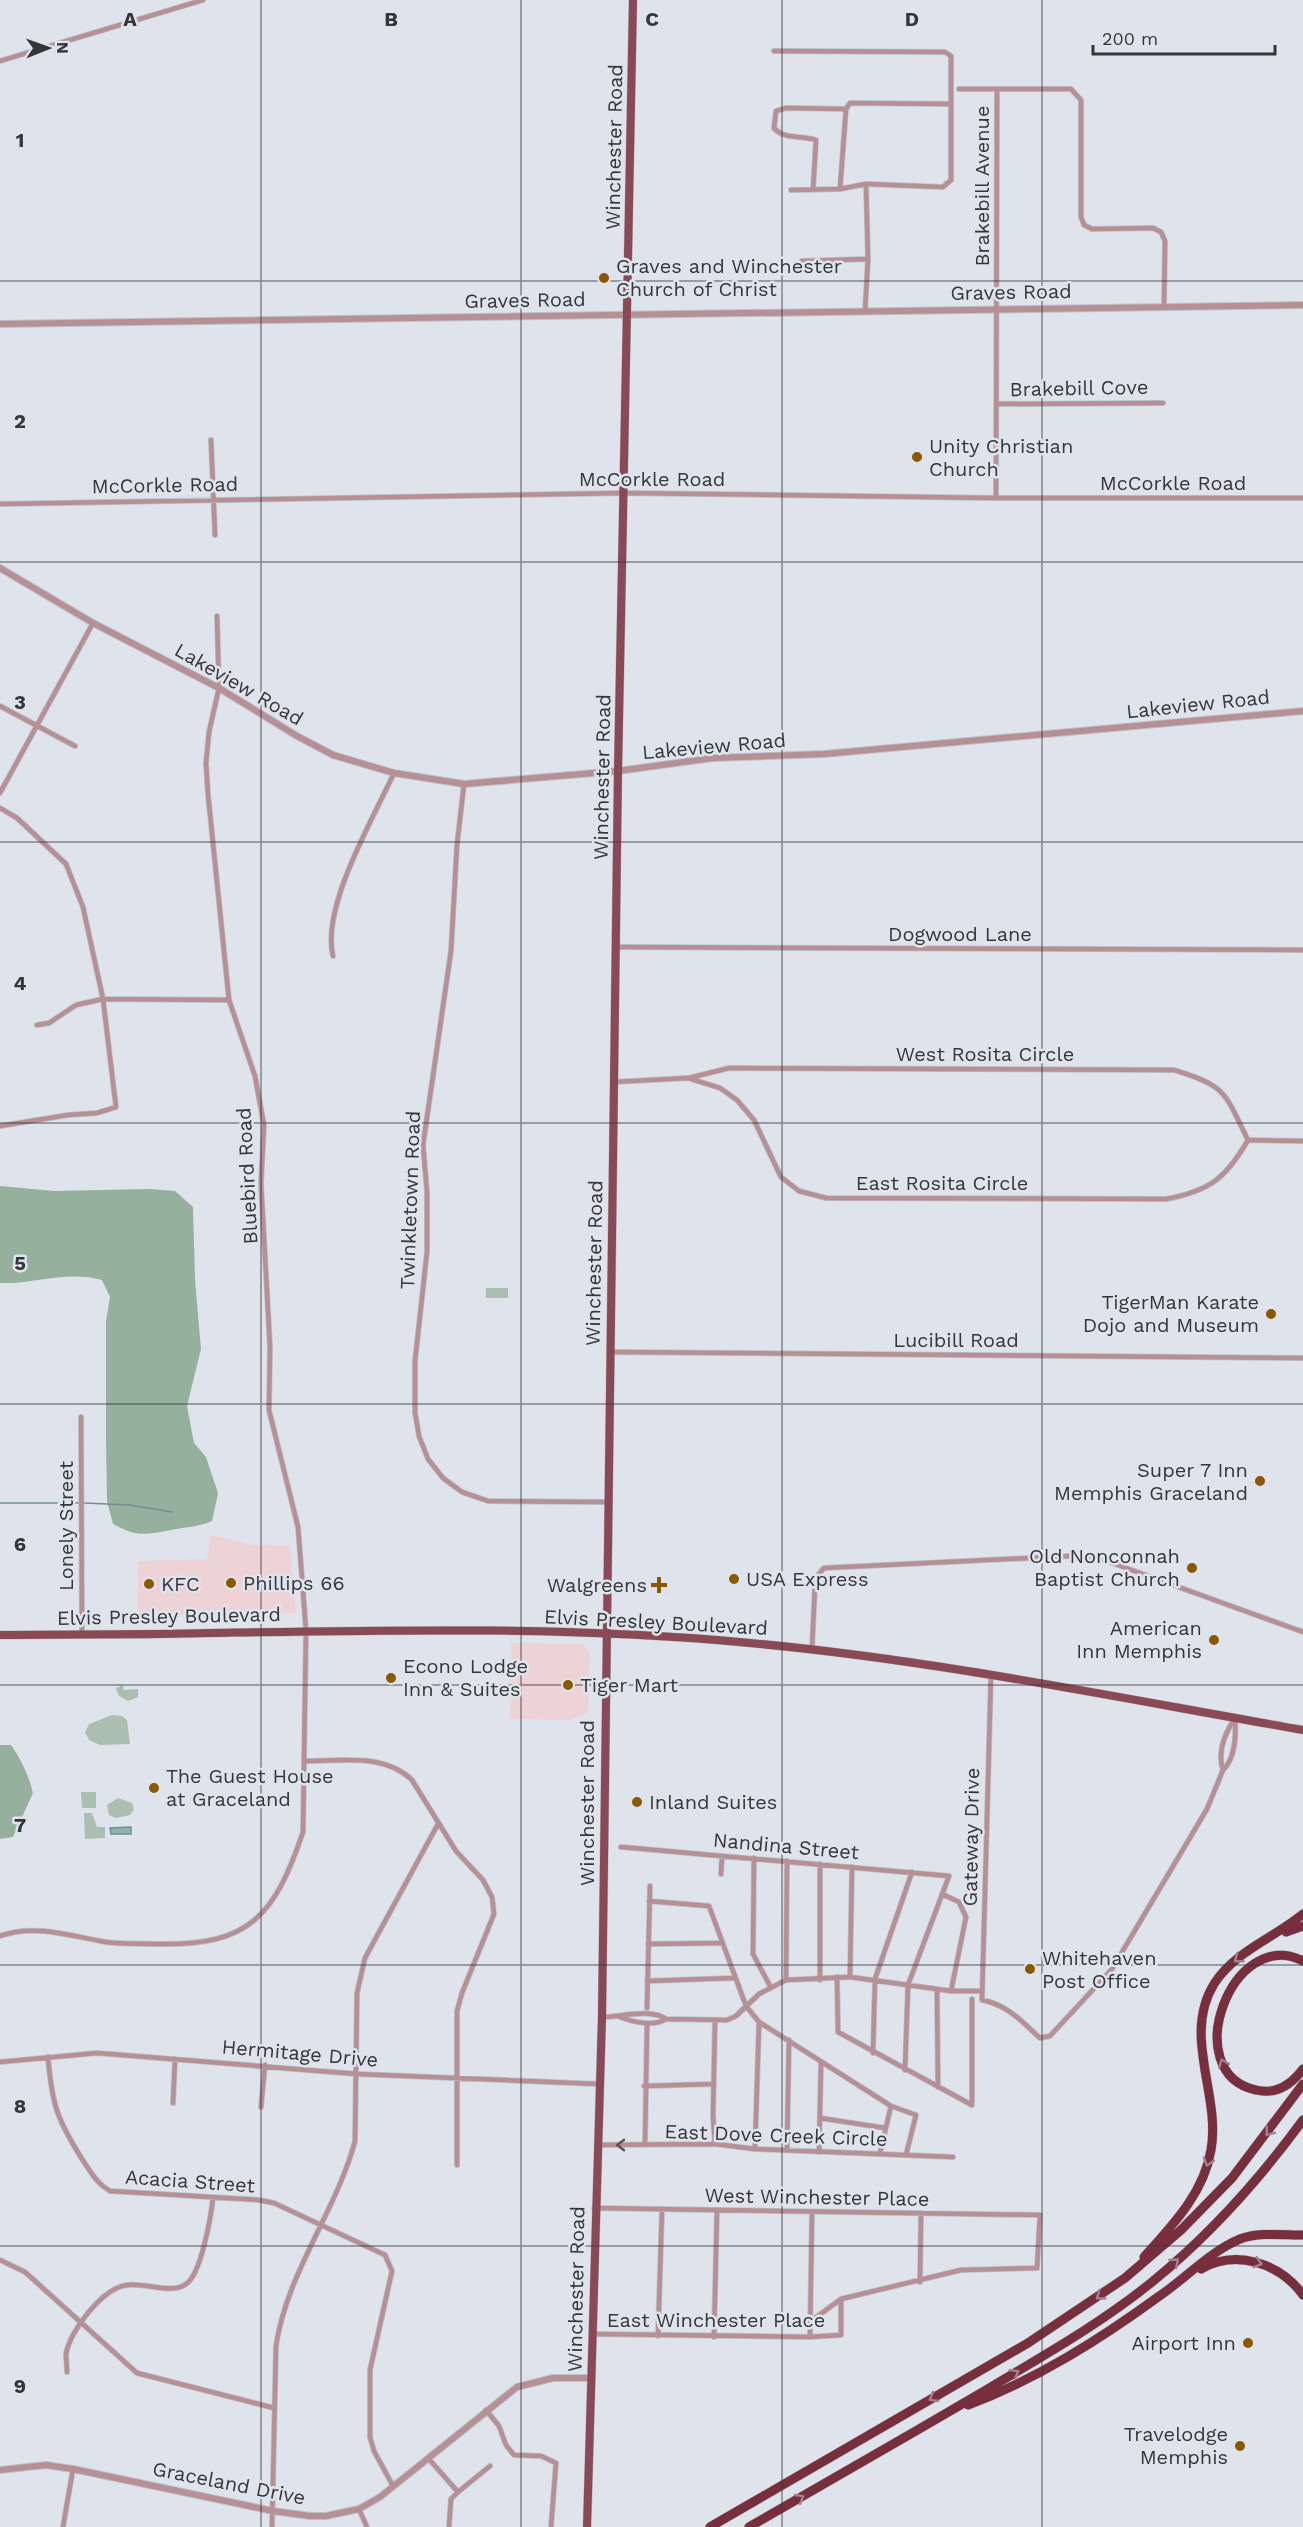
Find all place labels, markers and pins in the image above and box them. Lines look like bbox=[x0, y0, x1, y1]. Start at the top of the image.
place label: Graves and Winchester Church of Christ bbox=[616, 254, 842, 301]
marker: Graves and Winchester Church of Christ bbox=[597, 271, 611, 285]
place label: Unity Christian Church bbox=[929, 434, 1073, 481]
marker: Unity Christian Church bbox=[910, 450, 924, 464]
place label: TigerMan Karate Dojo and Museum bbox=[1083, 1290, 1259, 1337]
marker: TigerMan Karate Dojo and Museum bbox=[1264, 1307, 1278, 1321]
place label: Super 7 Inn Memphis Graceland bbox=[1054, 1458, 1248, 1505]
marker: Super 7 Inn Memphis Graceland bbox=[1253, 1474, 1267, 1488]
place label: Old Nonconnah Baptist Church bbox=[1029, 1544, 1180, 1591]
marker: Old Nonconnah Baptist Church bbox=[1185, 1561, 1199, 1575]
place label: USA Express bbox=[746, 1567, 868, 1591]
place label: Phillips 66 bbox=[243, 1571, 345, 1595]
place label: KFC bbox=[161, 1572, 200, 1596]
marker: USA Express bbox=[727, 1572, 741, 1586]
place label: Walgreens bbox=[547, 1573, 647, 1597]
marker: Phillips 66 bbox=[224, 1576, 238, 1590]
marker: KFC bbox=[142, 1577, 156, 1591]
marker: Walgreens bbox=[652, 1578, 666, 1592]
place label: American Inn Memphis bbox=[1076, 1616, 1202, 1663]
marker: American Inn Memphis bbox=[1207, 1633, 1221, 1647]
place label: Econo Lodge Inn & Suites bbox=[403, 1654, 528, 1701]
marker: Econo Lodge Inn & Suites bbox=[384, 1671, 398, 1685]
place label: Tiger Mart bbox=[580, 1673, 679, 1697]
marker: Tiger Mart bbox=[561, 1678, 575, 1692]
place label: The Guest House at Graceland bbox=[166, 1764, 333, 1811]
marker: The Guest House at Graceland bbox=[147, 1781, 161, 1795]
place label: Inland Suites bbox=[649, 1790, 777, 1814]
marker: Inland Suites bbox=[630, 1795, 644, 1809]
place label: Whitehaven Post Office bbox=[1042, 1946, 1157, 1993]
marker: Whitehaven Post Office bbox=[1023, 1962, 1037, 1976]
place label: Airport Inn bbox=[1131, 2331, 1236, 2355]
marker: Airport Inn bbox=[1241, 2336, 1255, 2350]
place label: Travelodge Memphis bbox=[1124, 2422, 1228, 2469]
marker: Travelodge Memphis bbox=[1233, 2439, 1247, 2453]

